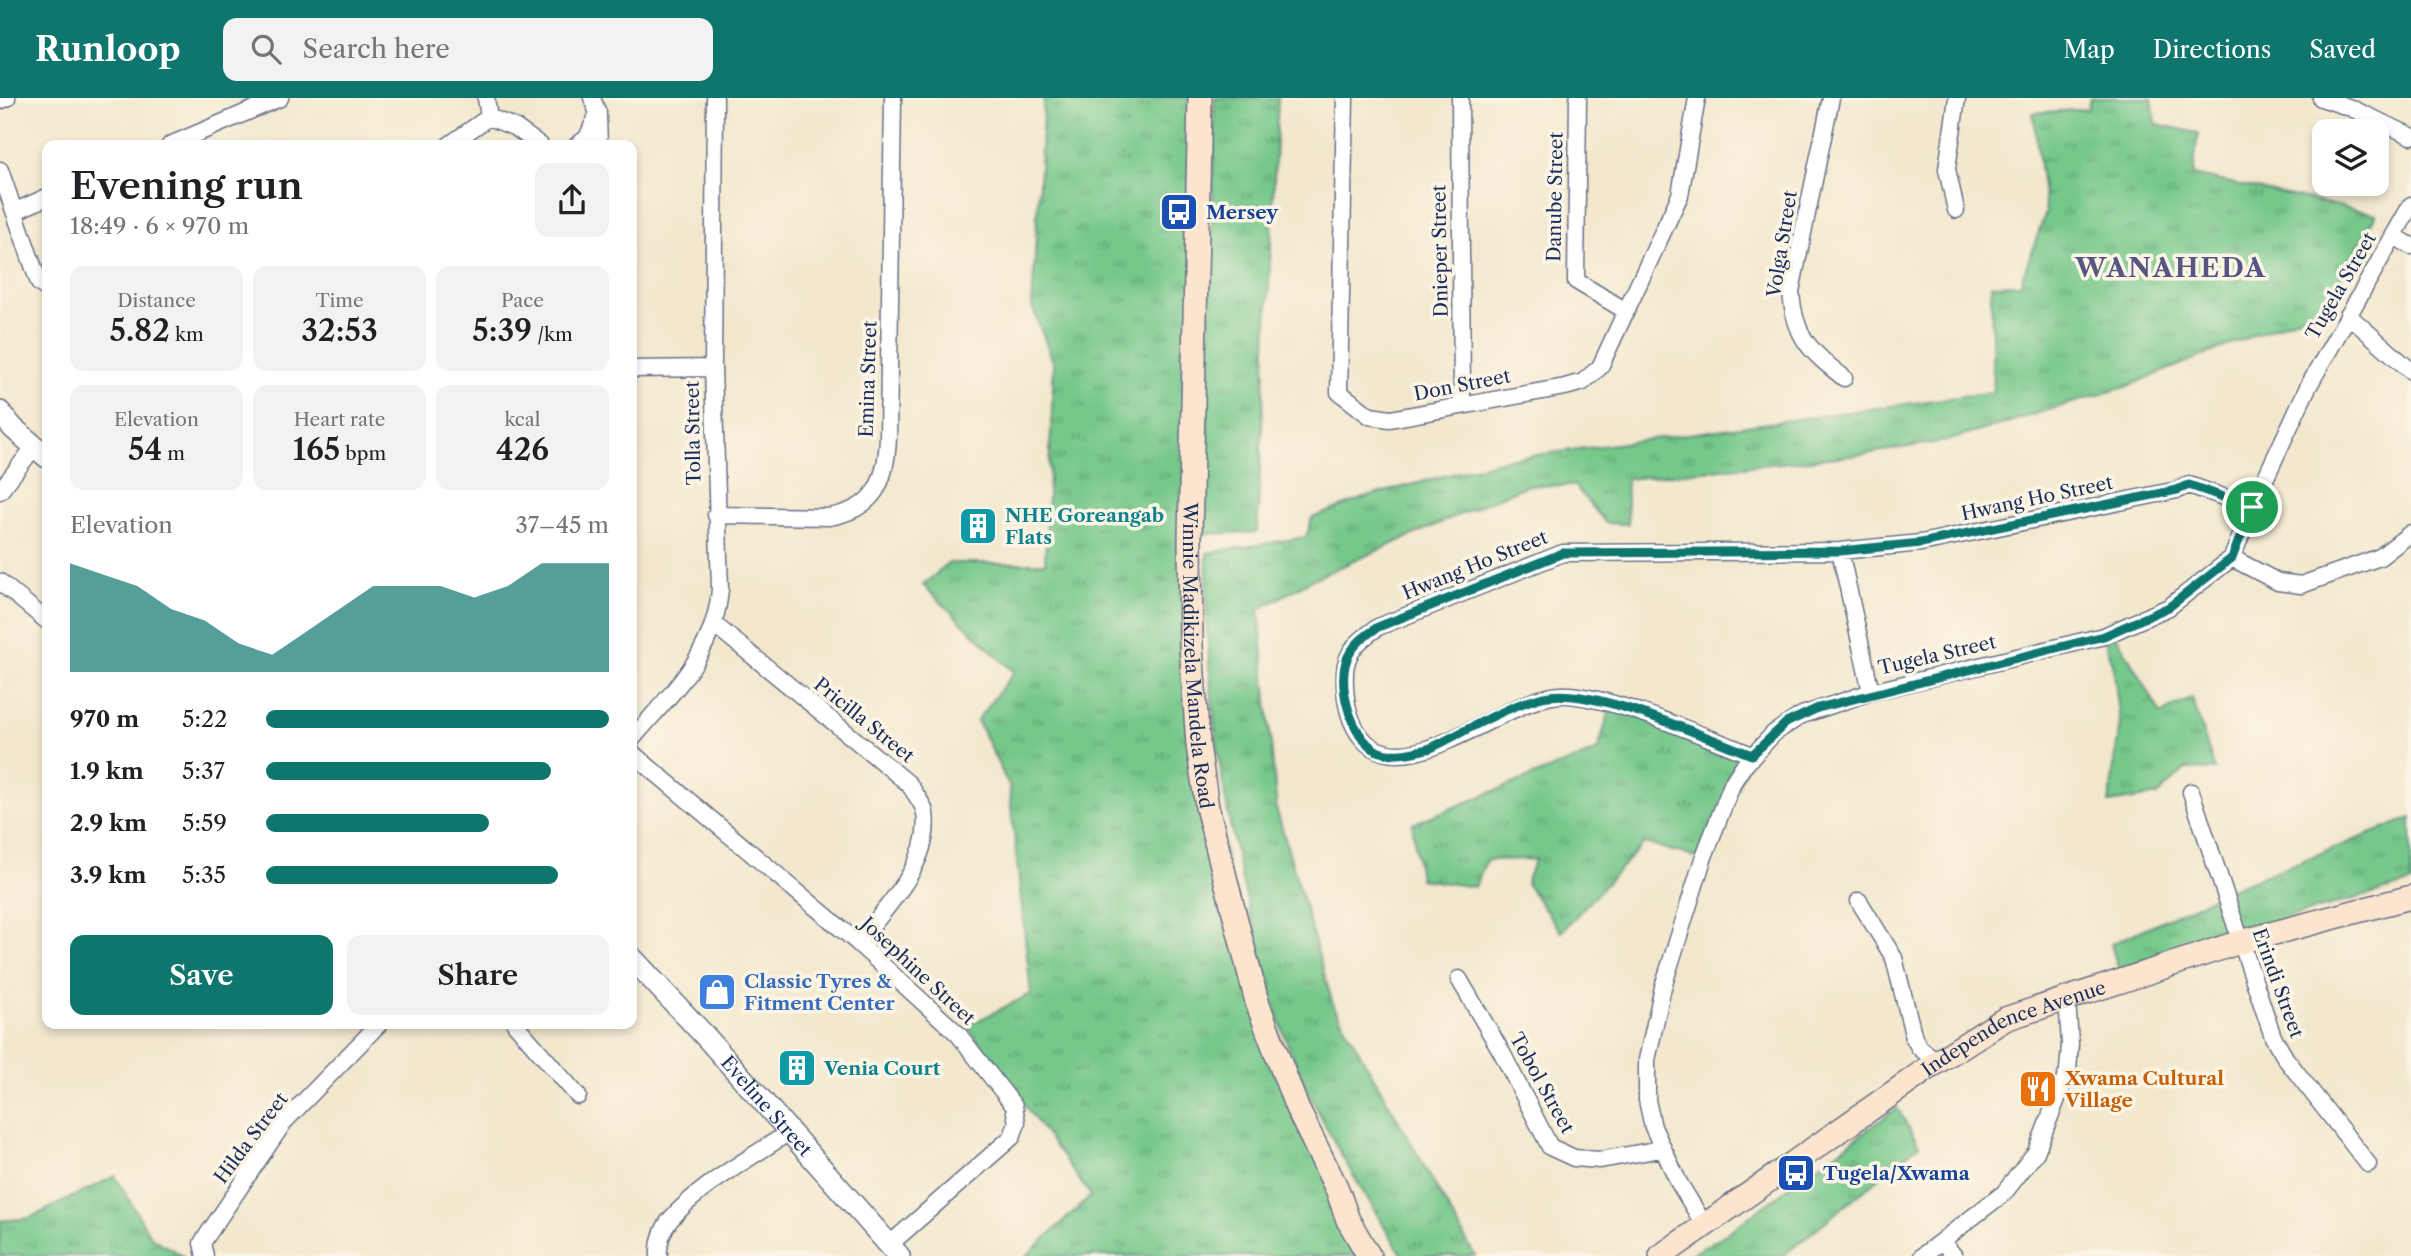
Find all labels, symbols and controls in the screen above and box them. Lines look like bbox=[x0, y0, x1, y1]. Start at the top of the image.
search box bbox=[223, 18, 713, 81]
text: Runloop bbox=[35, 29, 181, 70]
icon: search bbox=[247, 30, 285, 68]
text: Search here bbox=[303, 33, 450, 65]
text: Map bbox=[2063, 35, 2115, 64]
text: Directions bbox=[2153, 35, 2271, 64]
text: Saved bbox=[2309, 35, 2376, 64]
map controls bbox=[2312, 119, 2389, 196]
button: layers bbox=[2312, 119, 2389, 196]
street label: Danube Street bbox=[1542, 132, 1568, 262]
text: Evening run bbox=[70, 162, 303, 209]
button: share bbox=[535, 163, 609, 237]
street label: Dnieper Street bbox=[1427, 184, 1453, 318]
street label: Volga Street bbox=[1762, 189, 1802, 300]
bus stop icon: Mersey bbox=[1158, 191, 1200, 233]
place label: Mersey bbox=[1206, 201, 1279, 224]
text: 18:49 · 6 × 970 m bbox=[70, 212, 249, 240]
street label: Tugela Street bbox=[2301, 228, 2381, 344]
district label: WANAHEDA bbox=[2074, 252, 2267, 284]
text: Distance bbox=[117, 289, 196, 312]
text: Time bbox=[315, 289, 364, 312]
text: Pace bbox=[501, 289, 544, 312]
text: 5.82 bbox=[109, 312, 170, 349]
text: 32:53 bbox=[301, 312, 378, 349]
text: 5:39 bbox=[472, 312, 532, 349]
street label: Emina Street bbox=[854, 320, 882, 438]
text: km bbox=[170, 323, 204, 346]
text: /km bbox=[532, 323, 573, 346]
street label: Don Street bbox=[1412, 364, 1512, 406]
street label: Tolla Street bbox=[681, 381, 705, 485]
text: Elevation bbox=[114, 408, 199, 431]
text: Heart rate bbox=[294, 408, 385, 431]
text: kcal bbox=[505, 408, 540, 431]
text: 54 bbox=[128, 431, 162, 468]
text: 165 bbox=[293, 431, 340, 468]
text: 426 bbox=[496, 431, 549, 468]
text: m bbox=[162, 442, 185, 465]
text: bpm bbox=[340, 442, 386, 465]
street label: Hwang Ho Street bbox=[1959, 471, 2115, 525]
pin bbox=[2222, 477, 2282, 537]
icon: arrive bbox=[2233, 488, 2271, 526]
street label: Winnie Madikizela Mandela Road bbox=[1178, 501, 1219, 810]
place label: NHE Goreangab Flats bbox=[1005, 504, 1164, 549]
building icon: NHE Goreangab Flats bbox=[957, 505, 999, 547]
text: Elevation bbox=[70, 511, 173, 539]
text: 37–45 m bbox=[515, 511, 609, 539]
street label: Hwang Ho Street bbox=[1399, 525, 1551, 605]
street label: Tugela Street bbox=[1876, 630, 1998, 680]
street label: Pricilla Street bbox=[809, 673, 919, 768]
text: 970 m bbox=[70, 705, 139, 733]
text: 5:22 bbox=[182, 705, 227, 733]
text: 1.9 km bbox=[70, 757, 144, 785]
text: 5:37 bbox=[182, 757, 225, 785]
text: 2.9 km bbox=[70, 809, 147, 837]
text: 5:59 bbox=[182, 809, 227, 837]
text: 3.9 km bbox=[70, 861, 146, 889]
text: 5:35 bbox=[182, 861, 226, 889]
street label: Josephine Street bbox=[854, 910, 980, 1030]
street label: Erindi Street bbox=[2248, 925, 2309, 1041]
button: Save bbox=[70, 935, 333, 1015]
button: Share bbox=[347, 935, 609, 1015]
place label: Classic Tyres & Fitment Center bbox=[744, 970, 896, 1015]
shop icon: Classic Tyres & Fitment Center bbox=[696, 971, 738, 1013]
street label: Independence Avenue bbox=[1917, 975, 2109, 1081]
street label: Tobol Street bbox=[1505, 1029, 1579, 1138]
building icon: Venia Court bbox=[776, 1047, 818, 1089]
street label: Eveline Street bbox=[716, 1051, 817, 1161]
place label: Venia Court bbox=[823, 1057, 941, 1080]
place label: Xwama Cultural Village bbox=[2064, 1067, 2224, 1112]
restaurant icon: Xwama Cultural Village bbox=[2017, 1068, 2059, 1110]
street label: Hilda Street bbox=[209, 1088, 293, 1188]
bus stop icon: Tugela/Xwama bbox=[1775, 1152, 1817, 1194]
place label: Tugela/Xwama bbox=[1823, 1162, 1971, 1185]

